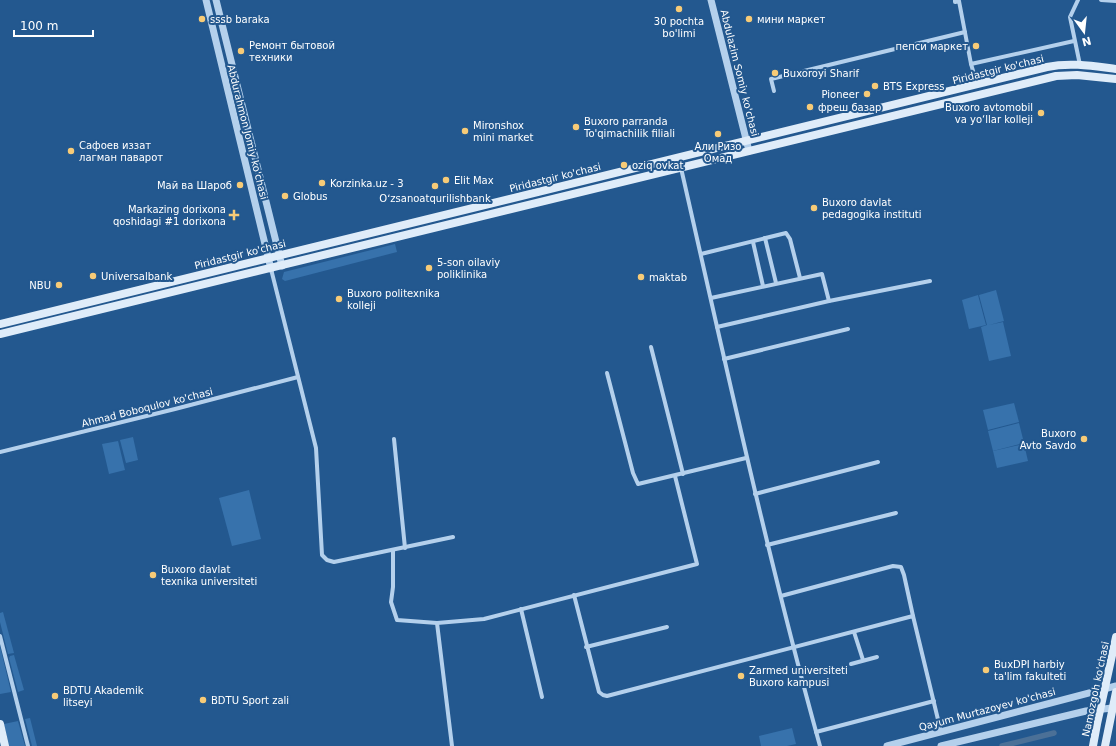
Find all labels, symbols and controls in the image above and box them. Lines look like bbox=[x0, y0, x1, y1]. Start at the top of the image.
marker: 30 pochta bo'limi bbox=[674, 4, 684, 14]
street label: Abdulazim Somiy ko'chasi bbox=[718, 9, 761, 138]
scale bar bbox=[14, 12, 93, 38]
north arrow bbox=[1064, 12, 1104, 52]
marker: sssb baraka bbox=[197, 14, 207, 24]
place label: sssb baraka bbox=[210, 14, 270, 25]
marker: мини маркет bbox=[744, 14, 754, 24]
place label: мини маркет bbox=[757, 14, 825, 25]
place label: 30 pochta bo'limi bbox=[654, 16, 704, 39]
text: 100 m bbox=[20, 19, 58, 33]
text: N bbox=[1080, 34, 1093, 49]
place label: Ремонт бытовой техники bbox=[249, 40, 335, 63]
place label: пепси маркет bbox=[896, 41, 968, 52]
marker: пепси маркет bbox=[971, 41, 981, 51]
marker: Ремонт бытовой техники bbox=[236, 46, 246, 56]
street label: Piridastgir ko'chasi bbox=[951, 53, 1045, 86]
street label: Abdurahmon Jomiy ko'chasi bbox=[225, 63, 270, 201]
marker: Buxoroyi Sharif bbox=[770, 68, 780, 78]
place label: Buxoroyi Sharif bbox=[783, 68, 860, 79]
marker: BTS Express bbox=[870, 81, 880, 91]
place label: BTS Express bbox=[883, 81, 945, 92]
place label: Pioneer bbox=[822, 89, 860, 100]
marker: Pioneer bbox=[862, 89, 872, 99]
marker: фреш базар bbox=[805, 102, 815, 112]
place label: фреш базар bbox=[818, 102, 881, 113]
place label: Buxoro avtomobil va yo‘llar kolleji bbox=[945, 102, 1033, 125]
marker: Buxoro avtomobil va yo‘llar kolleji bbox=[1036, 108, 1046, 118]
place label: Buxoro parranda To'qimachilik filiali bbox=[583, 116, 675, 139]
place label: Mironshox mini market bbox=[473, 120, 533, 143]
marker: Buxoro parranda To'qimachilik filiali bbox=[571, 122, 581, 132]
marker: Mironshox mini market bbox=[460, 126, 470, 136]
marker: Али Ризо Омад bbox=[713, 129, 723, 139]
place label: Сафоев иззат лагман паварот bbox=[79, 140, 163, 163]
place label: Али Ризо Омад bbox=[695, 141, 741, 164]
marker: Сафоев иззат лагман паварот bbox=[66, 146, 76, 156]
marker: oziq ovkat bbox=[619, 160, 629, 170]
place label: oziq ovkat bbox=[632, 160, 683, 171]
street label: Piridastgir ko'chasi bbox=[508, 161, 602, 194]
marker: Elit Max bbox=[441, 175, 451, 185]
place label: Elit Max bbox=[454, 175, 494, 186]
marker: Korzinka.uz - 3 bbox=[317, 178, 327, 188]
place label: Korzinka.uz - 3 bbox=[330, 178, 404, 189]
place label: Май ва Шароб bbox=[157, 180, 232, 191]
marker: Май ва Шароб bbox=[235, 180, 245, 190]
marker: Oʻzsanoatqurilishbank bbox=[430, 181, 440, 191]
marker: Globus bbox=[280, 191, 290, 201]
place label: Globus bbox=[293, 191, 328, 202]
place label: Oʻzsanoatqurilishbank bbox=[379, 193, 491, 204]
place label: Buxoro davlat pedagogika instituti bbox=[822, 197, 921, 220]
marker: Buxoro davlat pedagogika instituti bbox=[809, 203, 819, 213]
place label: Markazing dorixona qoshidagi #1 dorixona bbox=[113, 204, 226, 227]
marker: Markazing dorixona qoshidagi #1 dorixona bbox=[229, 210, 239, 220]
street label: Piridastgir ko'chasi bbox=[193, 238, 287, 271]
place label: 5-son oilaviy poliklinika bbox=[437, 257, 500, 280]
marker: 5-son oilaviy poliklinika bbox=[424, 263, 434, 273]
marker: Universalbank bbox=[88, 271, 98, 281]
place label: Universalbank bbox=[101, 271, 173, 282]
marker: maktab bbox=[636, 272, 646, 282]
place label: maktab bbox=[649, 272, 687, 283]
place label: NBU bbox=[29, 280, 51, 291]
marker: NBU bbox=[54, 280, 64, 290]
place label: Buxoro politexnika kolleji bbox=[347, 288, 440, 311]
marker: Buxoro politexnika kolleji bbox=[334, 294, 344, 304]
street label: Ahmad Boboqulov ko'chasi bbox=[80, 386, 214, 429]
place label: Buxoro Avto Savdo bbox=[1020, 428, 1076, 451]
marker: Buxoro Avto Savdo bbox=[1079, 434, 1089, 444]
place label: Buxoro davlat texnika universiteti bbox=[161, 564, 257, 587]
marker: Buxoro davlat texnika universiteti bbox=[148, 570, 158, 580]
street label: Namozgoh ko'chasi bbox=[1080, 641, 1111, 738]
place label: BuxDPI harbiy ta'lim fakulteti bbox=[994, 659, 1066, 682]
place label: Zarmed universiteti Buxoro kampusi bbox=[749, 665, 848, 688]
marker: BuxDPI harbiy ta'lim fakulteti bbox=[981, 665, 991, 675]
marker: Zarmed universiteti Buxoro kampusi bbox=[736, 671, 746, 681]
place label: BDTU Akademik litseyi bbox=[63, 685, 144, 708]
street label: Qayum Murtazoyev ko'chasi bbox=[918, 686, 1057, 733]
marker: BDTU Akademik litseyi bbox=[50, 691, 60, 701]
marker: BDTU Sport zali bbox=[198, 695, 208, 705]
place label: BDTU Sport zali bbox=[211, 695, 289, 706]

